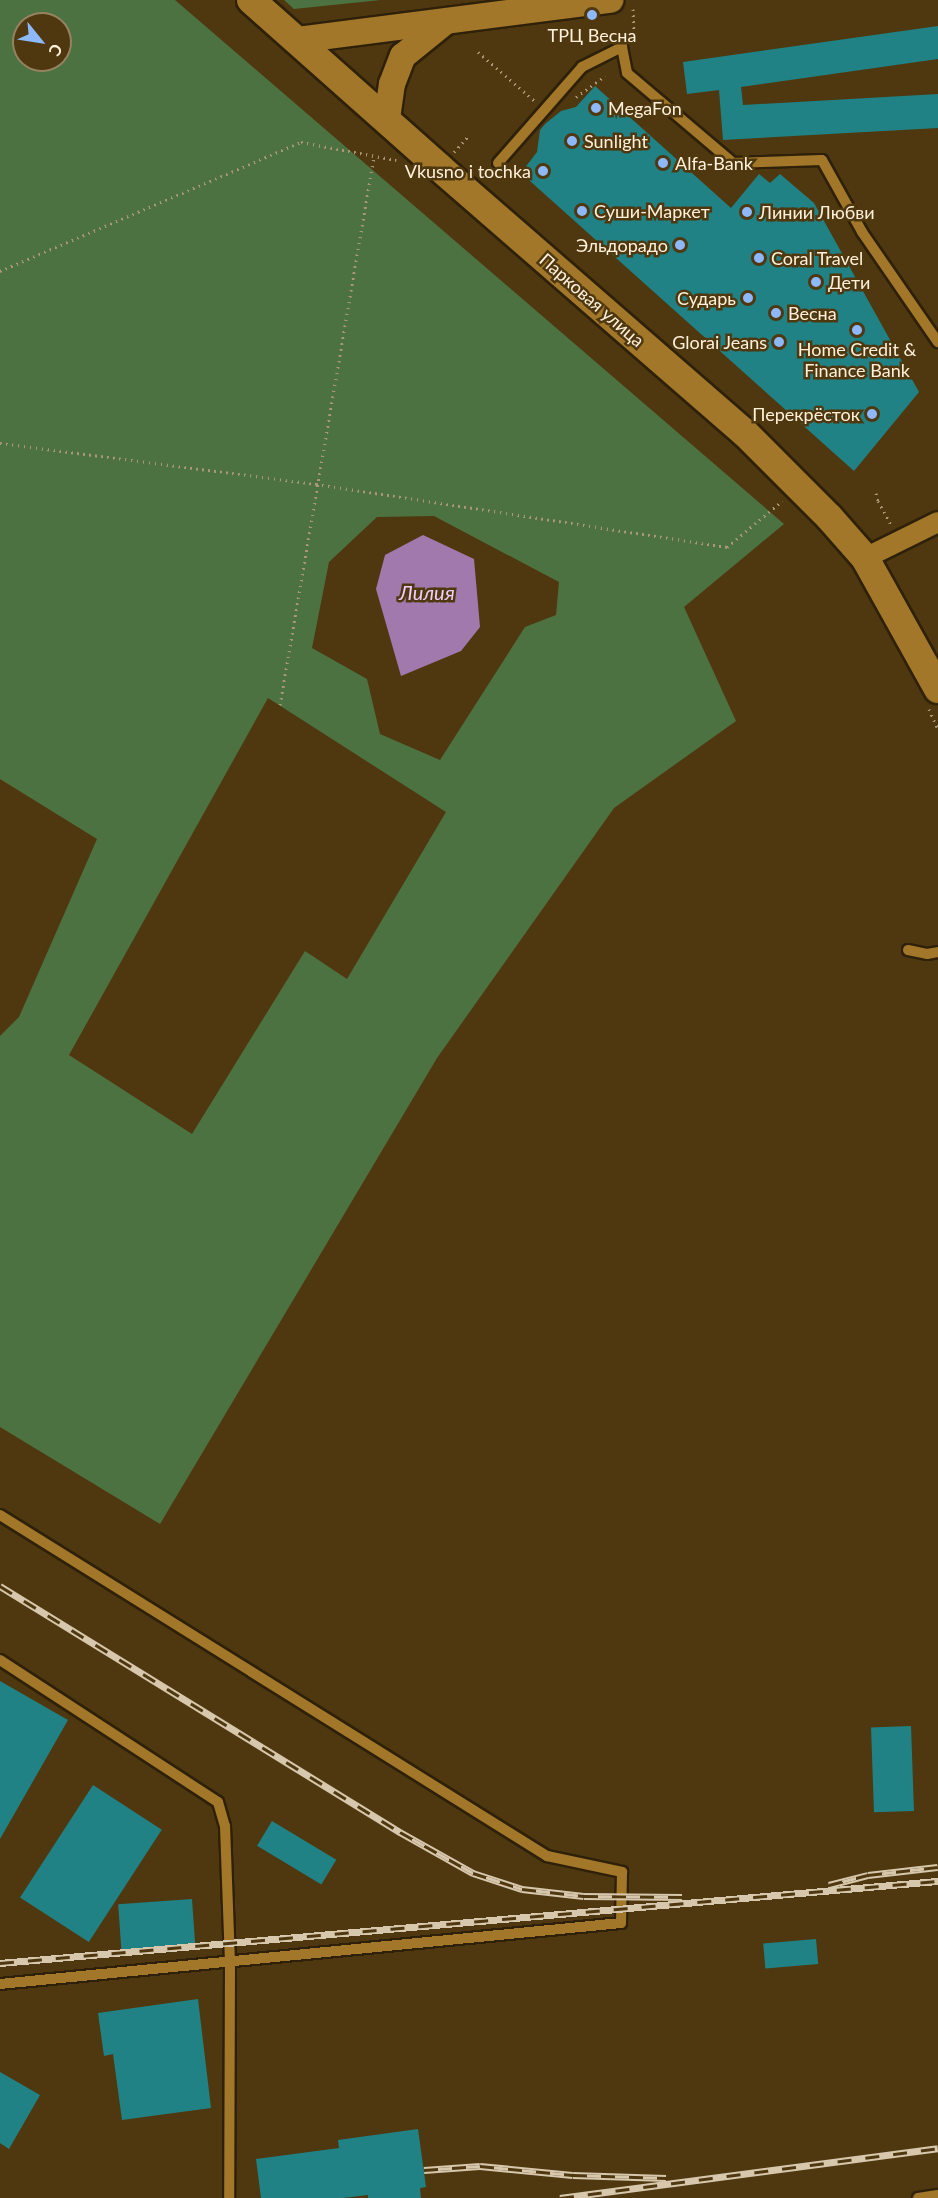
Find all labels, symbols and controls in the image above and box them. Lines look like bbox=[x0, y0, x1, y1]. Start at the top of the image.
marker: ТРЦ Весна bbox=[585, 8, 599, 22]
north arrow bbox=[12, 12, 72, 72]
place label: ТРЦ Весна bbox=[548, 24, 636, 46]
text: С bbox=[45, 41, 67, 60]
place label: MegaFon bbox=[608, 97, 682, 119]
marker: MegaFon bbox=[589, 101, 603, 115]
place label: Sunlight bbox=[584, 130, 648, 152]
marker: Sunlight bbox=[565, 134, 579, 148]
place label: Alfa-Bank bbox=[675, 152, 753, 174]
marker: Alfa-Bank bbox=[656, 156, 670, 170]
place label: Vkusno i tochka bbox=[405, 160, 531, 182]
marker: Vkusno i tochka bbox=[536, 164, 550, 178]
place label: Суши-Маркет bbox=[594, 200, 710, 222]
place label: Линии Любви bbox=[759, 201, 875, 223]
marker: Суши-Маркет bbox=[575, 204, 589, 218]
marker: Линии Любви bbox=[740, 205, 754, 219]
place label: Эльдорадо bbox=[576, 234, 668, 256]
marker: Эльдорадо bbox=[673, 238, 687, 252]
place label: Coral Travel bbox=[771, 247, 864, 269]
street label: Парковая улица bbox=[535, 249, 649, 351]
marker: Coral Travel bbox=[752, 251, 766, 265]
place label: Дети bbox=[828, 271, 870, 293]
marker: Дети bbox=[809, 275, 823, 289]
place label: Сударь bbox=[677, 287, 736, 309]
marker: Сударь bbox=[741, 291, 755, 305]
place label: Весна bbox=[788, 302, 837, 324]
marker: Весна bbox=[769, 306, 783, 320]
marker: Home Credit & Finance Bank bbox=[850, 323, 864, 337]
place label: Glorai Jeans bbox=[672, 331, 767, 353]
marker: Glorai Jeans bbox=[772, 335, 786, 349]
place label: Home Credit & Finance Bank bbox=[798, 339, 916, 382]
place label: Перекрёсток bbox=[752, 403, 860, 425]
marker: Перекрёсток bbox=[865, 407, 879, 421]
water label: Лилия bbox=[399, 580, 455, 604]

